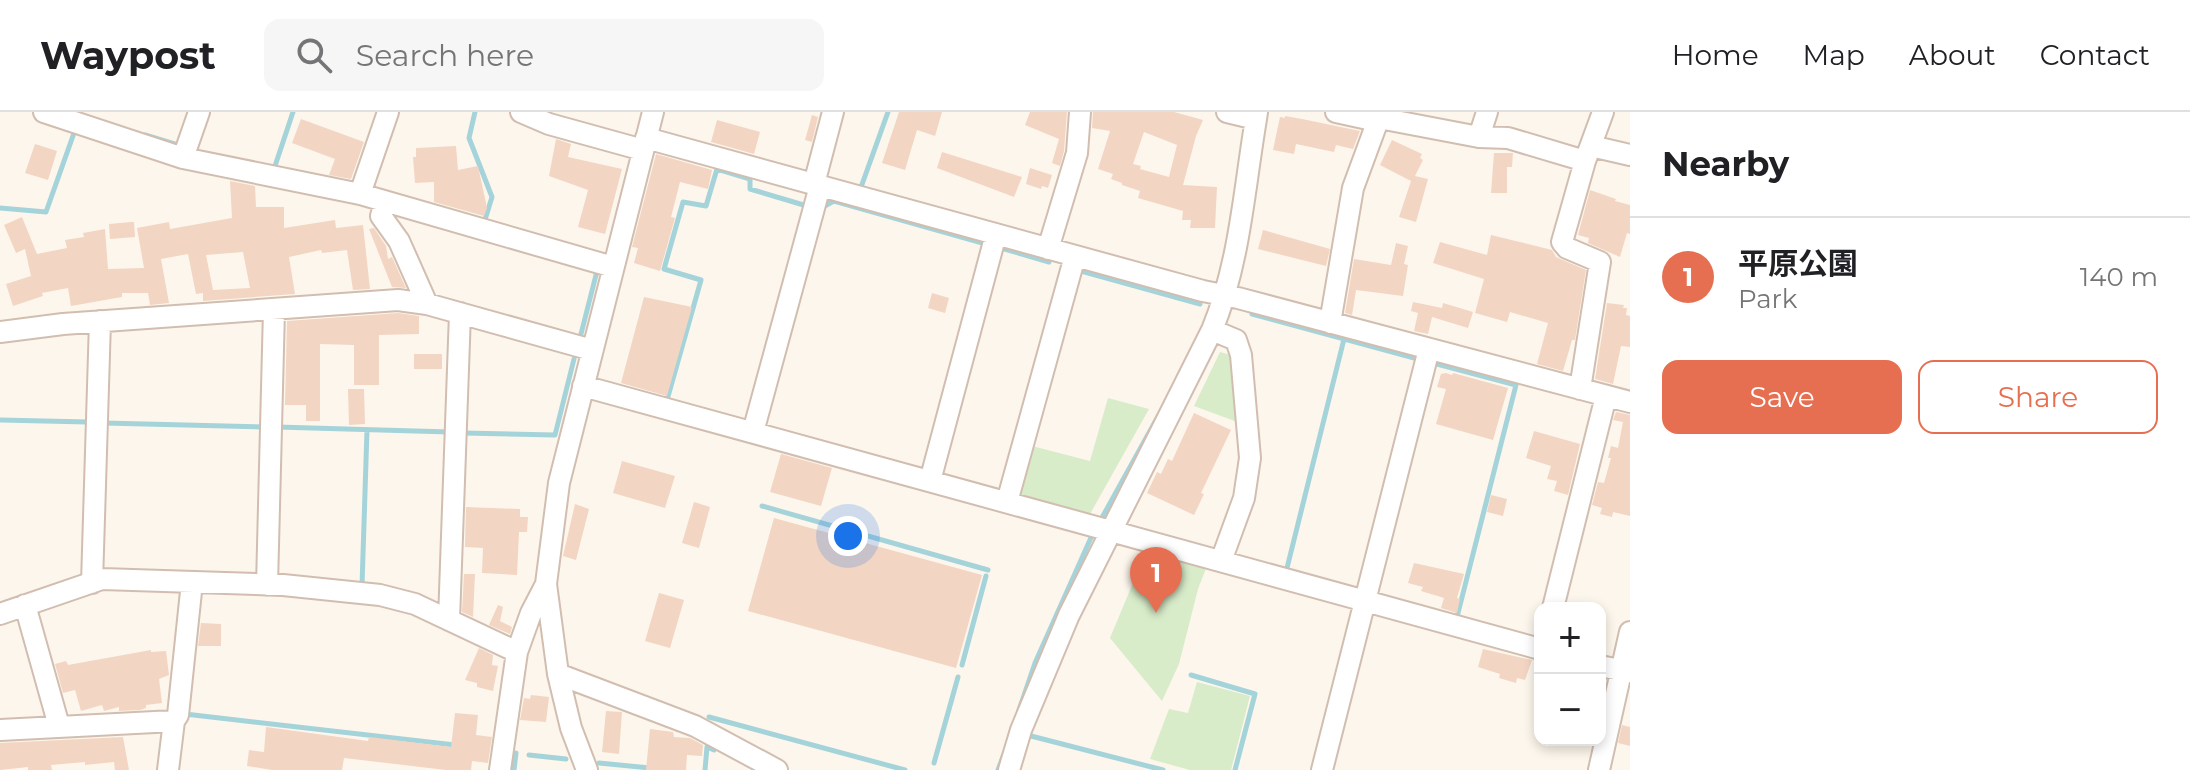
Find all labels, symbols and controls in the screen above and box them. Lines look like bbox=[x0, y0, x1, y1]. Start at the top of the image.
search box bbox=[264, 19, 824, 91]
text: Waypost bbox=[40, 32, 216, 79]
icon: search bbox=[292, 33, 336, 77]
text: Search here bbox=[356, 37, 534, 74]
text: Home bbox=[1672, 38, 1759, 72]
text: Map bbox=[1803, 38, 1865, 72]
text: About bbox=[1909, 38, 1996, 72]
text: Contact bbox=[2040, 38, 2150, 72]
text: Nearby bbox=[1662, 143, 1789, 185]
text: 平原公園 bbox=[1738, 245, 1858, 282]
text: 1 bbox=[1683, 261, 1693, 293]
text: 140 m bbox=[2080, 261, 2158, 293]
text: Park bbox=[1738, 283, 1797, 315]
button: Save bbox=[1662, 360, 1902, 434]
button: Share bbox=[1918, 360, 2158, 434]
your location bbox=[828, 516, 868, 556]
pin: 1 bbox=[1130, 547, 1182, 613]
map controls bbox=[1534, 602, 1606, 746]
button: + bbox=[1534, 602, 1606, 674]
button: − bbox=[1534, 674, 1606, 746]

